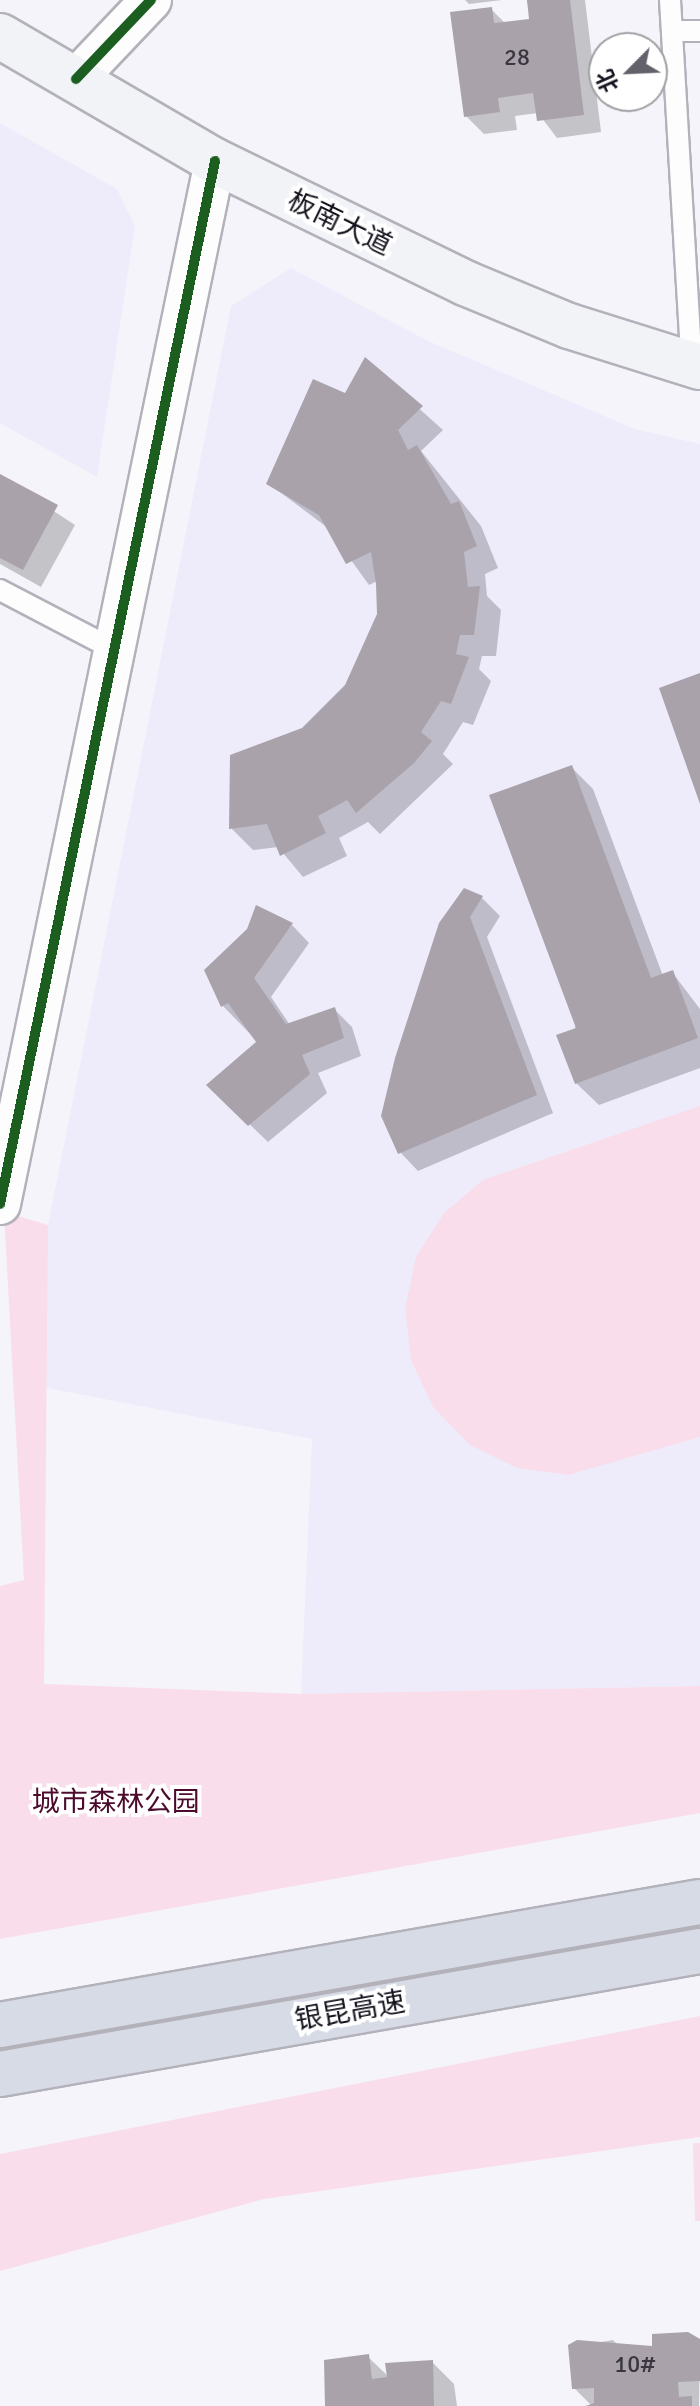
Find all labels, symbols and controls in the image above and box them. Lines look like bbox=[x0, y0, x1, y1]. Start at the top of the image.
north arrow bbox=[588, 32, 668, 112]
house number: 28 bbox=[504, 44, 530, 72]
text: 北 bbox=[591, 66, 624, 97]
street label: 板南大道 bbox=[282, 183, 398, 263]
park label: 城市森林公园 bbox=[32, 1785, 200, 1819]
street label: 银昆高速 bbox=[292, 1985, 408, 2037]
house number: 10# bbox=[614, 2351, 656, 2379]

